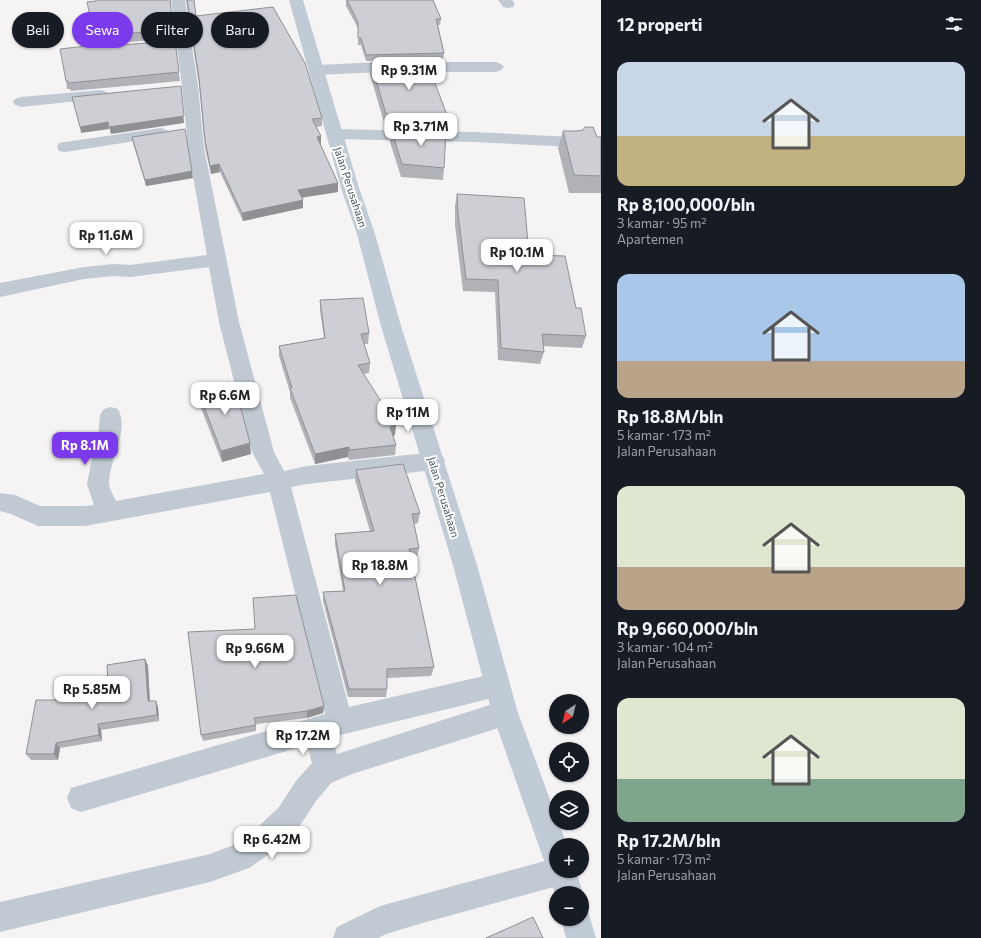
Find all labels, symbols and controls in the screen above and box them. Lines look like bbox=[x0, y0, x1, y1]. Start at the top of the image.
chip: Beli bbox=[12, 12, 64, 48]
chip: Sewa bbox=[72, 12, 133, 48]
chip: Filter bbox=[141, 12, 203, 48]
chip: Baru bbox=[211, 12, 269, 48]
icon: filters bbox=[943, 13, 965, 35]
text: 12 properti bbox=[617, 14, 703, 35]
pin: Rp 9.31M bbox=[368, 57, 450, 91]
text: Rp 9.31M bbox=[381, 62, 437, 78]
icon: home bbox=[755, 88, 827, 160]
pin: Rp 3.71M bbox=[380, 113, 462, 147]
text: Rp 3.71M bbox=[393, 118, 449, 134]
street label: Jalan Perusahaan bbox=[331, 145, 370, 229]
text: Rp 8,100,000/bln bbox=[617, 194, 755, 215]
text: 3 kamar · 95 m² bbox=[617, 215, 707, 231]
pin: Rp 11.6M bbox=[65, 222, 147, 256]
text: Rp 11.6M bbox=[79, 227, 133, 243]
text: Apartemen bbox=[617, 231, 683, 247]
pin: Rp 10.1M bbox=[476, 239, 558, 273]
text: Rp 10.1M bbox=[490, 244, 544, 260]
icon: home bbox=[755, 300, 827, 372]
pin: Rp 6.6M bbox=[188, 382, 262, 416]
text: Rp 6.6M bbox=[200, 387, 250, 403]
pin: Rp 11M bbox=[375, 399, 441, 433]
text: Rp 11M bbox=[386, 404, 430, 420]
text: Rp 18.8M/bln bbox=[617, 406, 723, 427]
text: 5 kamar · 173 m² bbox=[617, 427, 711, 443]
pin: Rp 8.1M bbox=[48, 432, 122, 466]
text: Rp 8.1M bbox=[61, 437, 109, 453]
text: Jalan Perusahaan bbox=[617, 443, 716, 459]
street label: Jalan Perusahaan bbox=[425, 455, 462, 539]
icon: home bbox=[755, 512, 827, 584]
pin: Rp 18.8M bbox=[339, 552, 421, 586]
text: Rp 18.8M bbox=[352, 557, 408, 573]
text: Rp 9,660,000/bln bbox=[617, 618, 758, 639]
pin: Rp 9.66M bbox=[214, 635, 296, 669]
text: 3 kamar · 104 m² bbox=[617, 639, 713, 655]
text: Rp 9.66M bbox=[226, 640, 284, 656]
text: Jalan Perusahaan bbox=[617, 655, 716, 671]
pin: Rp 5.85M bbox=[51, 676, 133, 710]
text: Rp 5.85M bbox=[63, 681, 121, 697]
north arrow bbox=[549, 694, 589, 734]
map controls bbox=[549, 694, 589, 926]
pin: Rp 17.2M bbox=[262, 722, 344, 756]
icon: home bbox=[755, 724, 827, 796]
text: Rp 17.2M bbox=[276, 727, 330, 743]
button: locate bbox=[549, 742, 589, 782]
button: layers bbox=[549, 790, 589, 830]
pin: Rp 6.42M bbox=[231, 826, 313, 860]
text: Rp 17.2M/bln bbox=[617, 830, 721, 851]
text: Rp 6.42M bbox=[243, 831, 301, 847]
button: + bbox=[549, 838, 589, 878]
text: 5 kamar · 173 m² bbox=[617, 851, 711, 867]
text: Jalan Perusahaan bbox=[617, 867, 716, 883]
button: − bbox=[549, 886, 589, 926]

